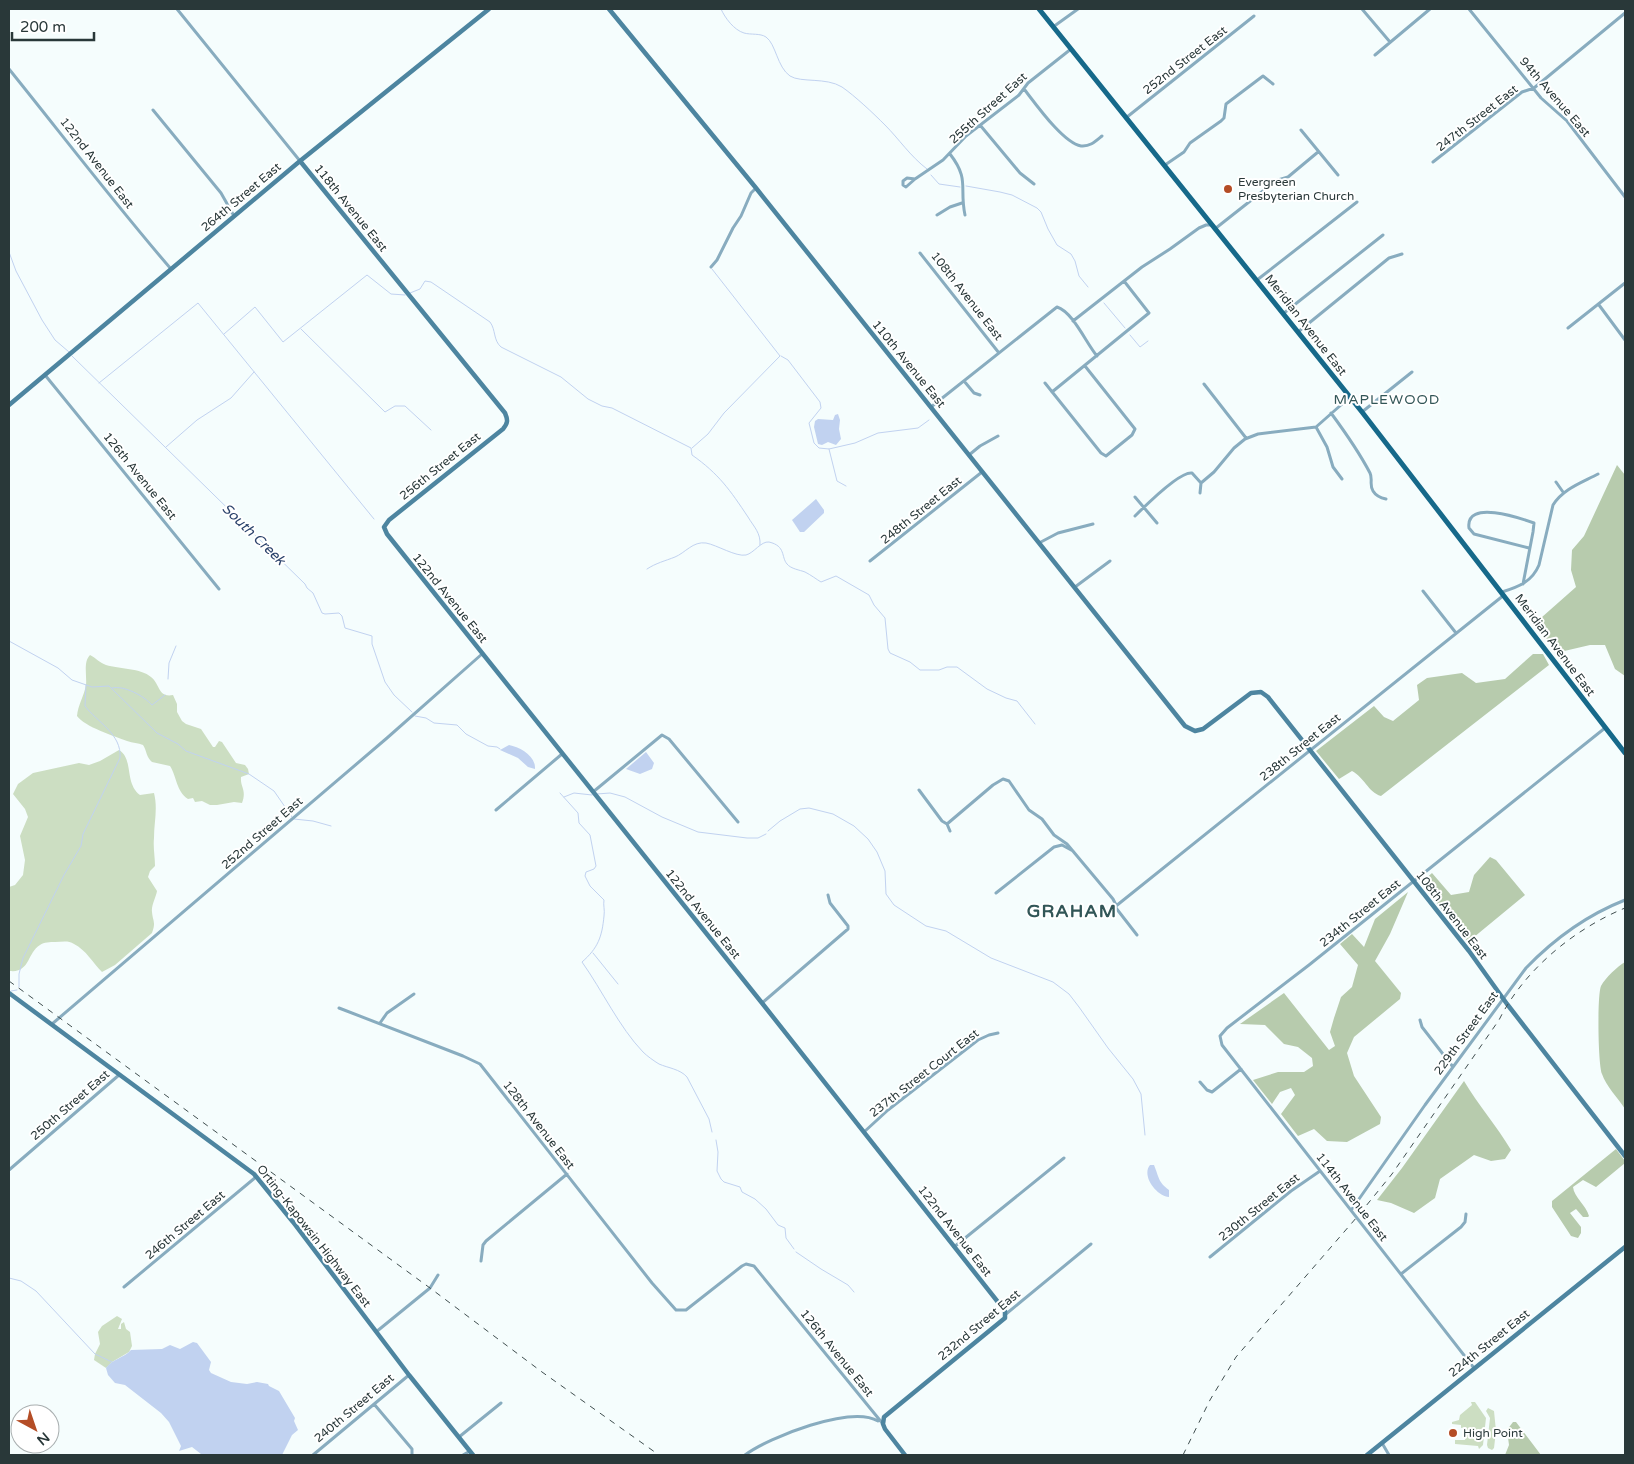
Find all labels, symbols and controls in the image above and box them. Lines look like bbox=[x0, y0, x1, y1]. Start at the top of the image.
scale bar bbox=[12, 10, 95, 42]
text: 200 m bbox=[20, 18, 66, 36]
street label: 252nd Street East bbox=[1140, 23, 1230, 97]
street label: 94th Avenue East bbox=[1517, 54, 1594, 140]
street label: 255th Street East bbox=[946, 69, 1030, 147]
street label: 247th Street East bbox=[1433, 82, 1521, 154]
street label: 122nd Avenue East bbox=[57, 115, 137, 211]
street label: 264th Street East bbox=[198, 159, 284, 234]
street label: 118th Avenue East bbox=[311, 162, 391, 255]
place label: Evergreen Presbyterian Church bbox=[1238, 175, 1354, 203]
marker: Evergreen Presbyterian Church bbox=[1222, 183, 1234, 195]
street label: 108th Avenue East bbox=[928, 249, 1006, 343]
street label: Meridian Avenue East bbox=[1262, 272, 1350, 379]
street label: 110th Avenue East bbox=[869, 318, 949, 411]
district label: MAPLEWOOD bbox=[1334, 391, 1440, 408]
street label: 256th Street East bbox=[397, 429, 483, 503]
street label: 126th Avenue East bbox=[100, 430, 180, 523]
street label: 248th Street East bbox=[878, 473, 964, 547]
water label: South Creek bbox=[218, 500, 290, 570]
street label: 122nd Avenue East bbox=[410, 550, 491, 646]
street label: Meridian Avenue East bbox=[1512, 591, 1598, 699]
street label: 238th Street East bbox=[1257, 710, 1343, 784]
street label: 252nd Street East bbox=[219, 794, 306, 872]
street label: 122nd Avenue East bbox=[663, 866, 744, 962]
street label: 108th Avenue East bbox=[1413, 868, 1491, 962]
street label: 234th Street East bbox=[1317, 876, 1403, 950]
district label: GRAHAM bbox=[1027, 900, 1117, 922]
street label: 229th Street East bbox=[1431, 988, 1501, 1077]
street label: 237th Street Court East bbox=[867, 1026, 982, 1120]
street label: 250th Street East bbox=[28, 1067, 113, 1143]
street label: 128th Avenue East bbox=[500, 1078, 578, 1172]
street label: 114th Avenue East bbox=[1313, 1150, 1391, 1244]
street label: Orting-Kapowsin Highway East bbox=[254, 1162, 374, 1310]
street label: 230th Street East bbox=[1216, 1170, 1302, 1244]
street label: 122nd Avenue East bbox=[915, 1183, 995, 1279]
street label: 246th Street East bbox=[142, 1187, 228, 1262]
street label: 232nd Street East bbox=[935, 1286, 1023, 1363]
street label: 224th Street East bbox=[1446, 1306, 1532, 1380]
street label: 126th Avenue East bbox=[797, 1307, 877, 1400]
street label: 240th Street East bbox=[311, 1370, 397, 1445]
north arrow bbox=[10, 1404, 60, 1454]
place label: High Point bbox=[1463, 1426, 1523, 1440]
marker: High Point bbox=[1447, 1427, 1459, 1439]
text: N bbox=[33, 1428, 53, 1449]

